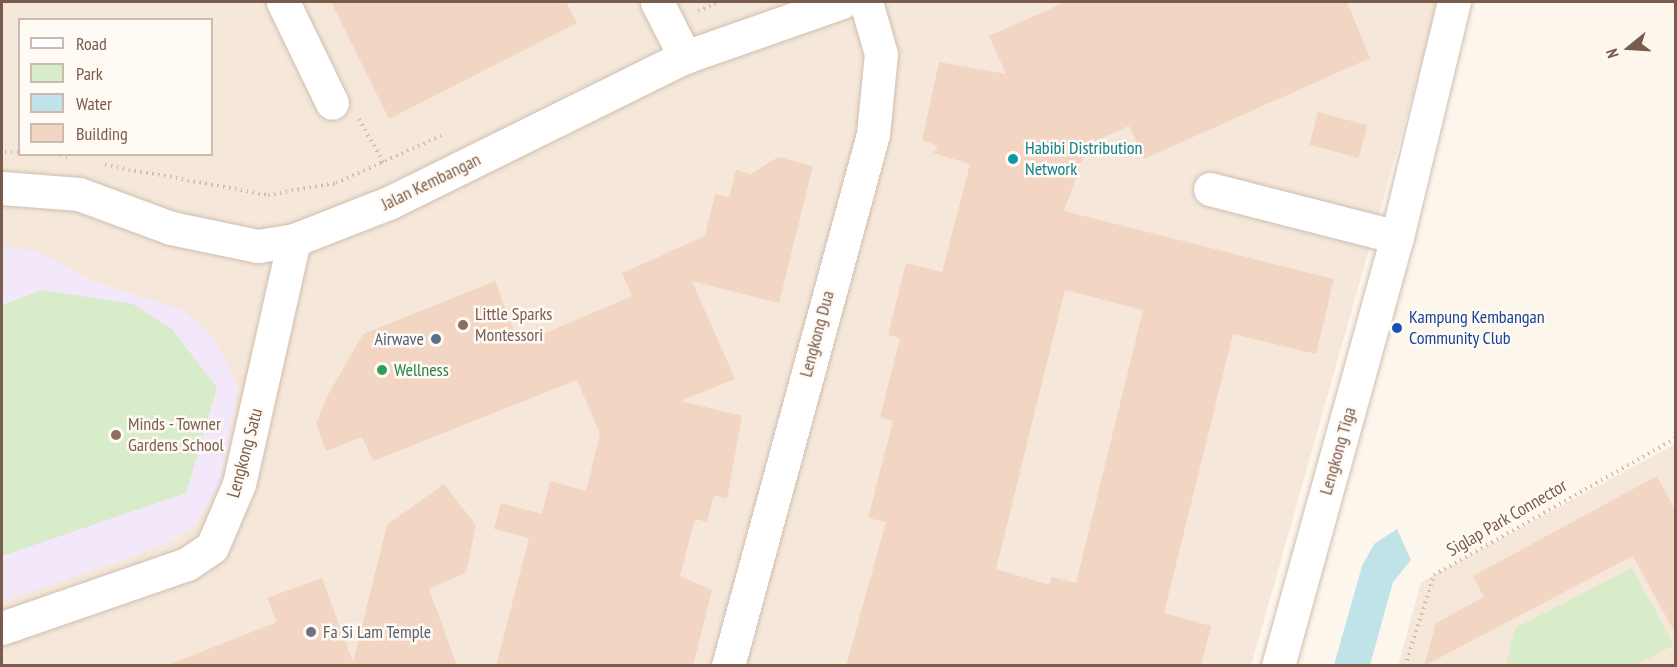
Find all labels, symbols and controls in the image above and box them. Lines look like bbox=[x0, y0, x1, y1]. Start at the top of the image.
legend bbox=[18, 18, 213, 156]
north arrow bbox=[1599, 18, 1659, 78]
text: Road bbox=[76, 32, 107, 55]
text: N bbox=[1601, 46, 1623, 61]
text: Park bbox=[76, 62, 103, 85]
text: Water bbox=[76, 92, 112, 115]
text: Building bbox=[76, 122, 128, 145]
place label: Habibi Distribution Network bbox=[1025, 138, 1142, 180]
street label: Jalan Kembangan bbox=[378, 149, 484, 215]
marker: Habibi Distribution Network bbox=[1006, 152, 1020, 166]
street label: Lengkong Dua bbox=[795, 289, 839, 379]
place label: Little Sparks Montessori bbox=[475, 304, 552, 346]
place label: Kampung Kembangan Community Club bbox=[1409, 307, 1545, 350]
marker: Little Sparks Montessori bbox=[456, 318, 470, 332]
marker: Kampung Kembangan Community Club bbox=[1390, 321, 1404, 335]
place label: Airwave bbox=[374, 328, 424, 350]
marker: Airwave bbox=[429, 332, 443, 346]
place label: Wellness bbox=[394, 359, 449, 381]
marker: Wellness bbox=[375, 363, 389, 377]
street label: Lengkong Tiga bbox=[1315, 404, 1361, 498]
street label: Lengkong Satu bbox=[223, 406, 267, 500]
place label: Minds - Towner Gardens School bbox=[128, 414, 224, 456]
marker: Minds - Towner Gardens School bbox=[109, 428, 123, 442]
street label: Siglap Park Connector bbox=[1443, 475, 1571, 561]
place label: Fa Si Lam Temple bbox=[323, 621, 432, 643]
marker: Fa Si Lam Temple bbox=[304, 625, 318, 639]

